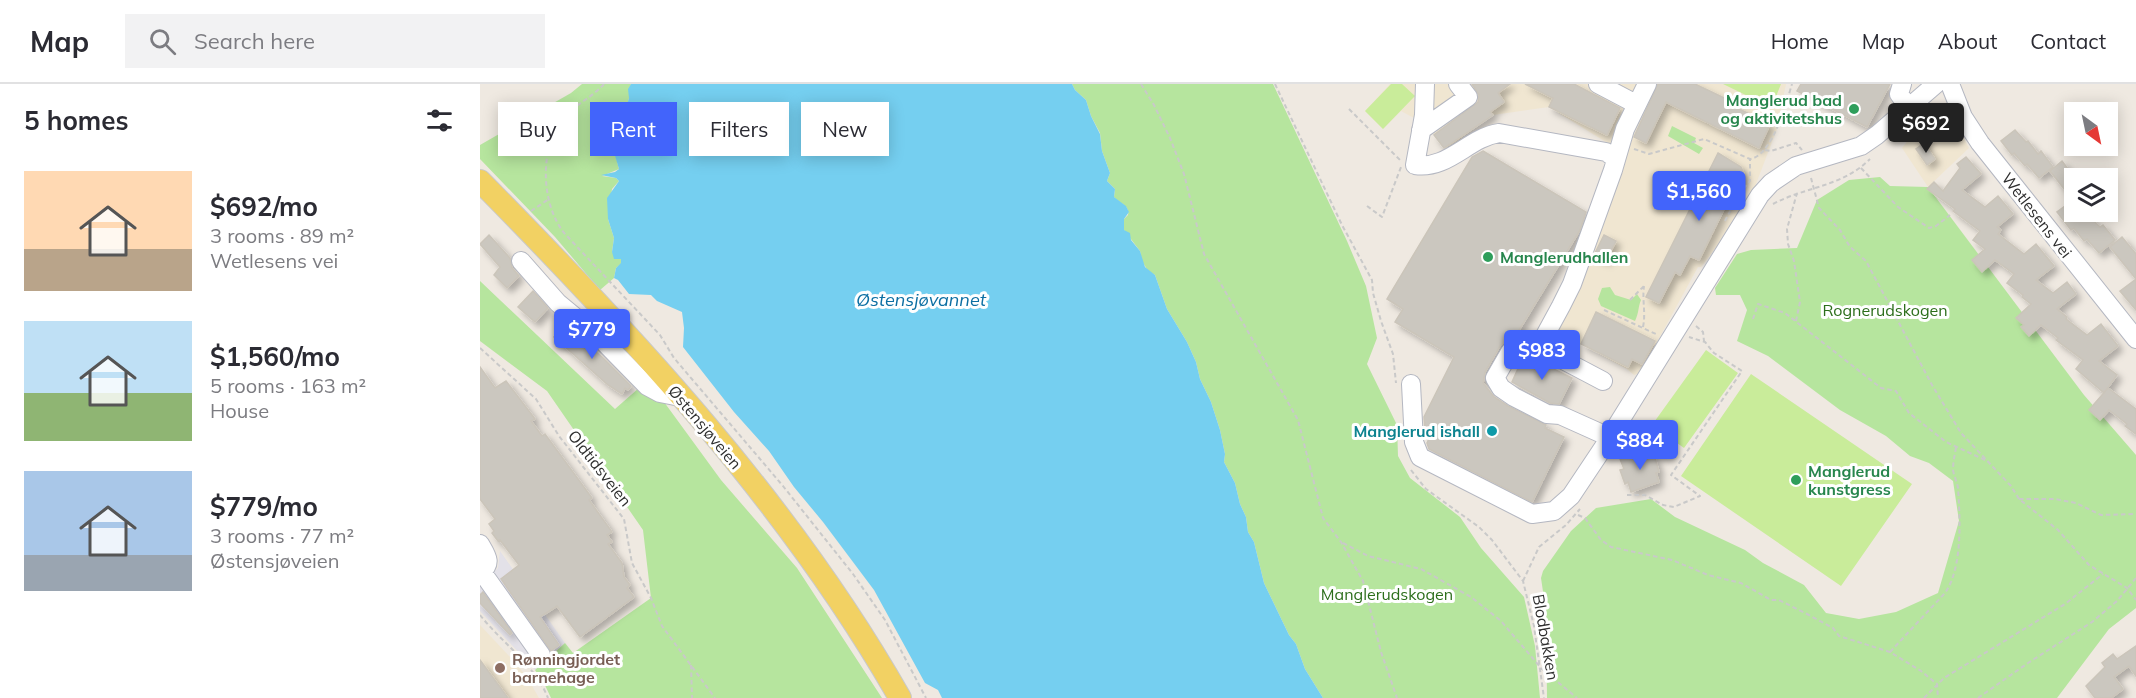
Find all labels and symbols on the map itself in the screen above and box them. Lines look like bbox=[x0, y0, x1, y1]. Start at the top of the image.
place label: Manglerud bad og aktivitetshus bbox=[1721, 90, 1842, 128]
marker: Manglerud bad og aktivitetshus bbox=[1847, 102, 1861, 116]
north arrow bbox=[2064, 102, 2118, 156]
pin: $692 bbox=[1890, 103, 1962, 154]
street label: Wetlesens vei bbox=[1998, 168, 2076, 262]
pin: $1,560 bbox=[1650, 171, 1748, 222]
place label: Manglerudhallen bbox=[1500, 247, 1628, 267]
marker: Manglerudhallen bbox=[1481, 250, 1495, 264]
water label: Østensjøvannet bbox=[856, 288, 987, 311]
park label: Rognerudskogen bbox=[1822, 300, 1948, 320]
pin: $779 bbox=[556, 309, 628, 360]
pin: $983 bbox=[1506, 330, 1578, 381]
street label: Østensjøveien bbox=[664, 381, 746, 473]
pin: $884 bbox=[1604, 420, 1676, 471]
place label: Manglerud ishall bbox=[1353, 421, 1480, 441]
marker: Manglerud ishall bbox=[1485, 424, 1499, 438]
street label: Oldtidsveien bbox=[564, 426, 636, 510]
place label: Manglerud kunstgress bbox=[1808, 461, 1891, 499]
marker: Manglerud kunstgress bbox=[1789, 473, 1803, 487]
park label: Manglerudskogen bbox=[1321, 584, 1453, 604]
street label: Blodbakken bbox=[1529, 592, 1563, 682]
place label: Rønningjordet barnehage bbox=[512, 649, 620, 687]
marker: Rønningjordet barnehage bbox=[493, 661, 507, 675]

